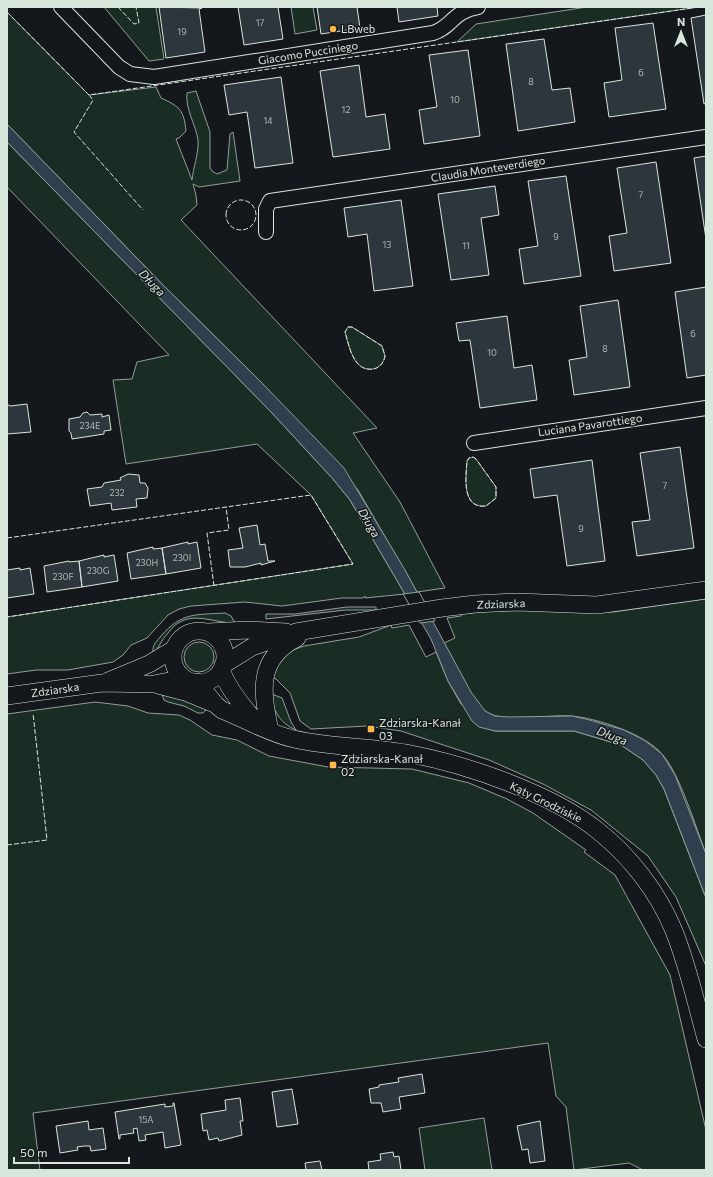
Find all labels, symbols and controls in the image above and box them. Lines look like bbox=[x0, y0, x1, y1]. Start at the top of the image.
north arrow bbox=[661, 12, 701, 52]
text: N bbox=[677, 15, 685, 28]
house number: 17 bbox=[256, 17, 265, 28]
place label: LBweb bbox=[341, 22, 375, 35]
marker: LBweb bbox=[328, 24, 338, 34]
house number: 19 bbox=[177, 26, 187, 37]
street label: Giacomo Pucciniego bbox=[257, 38, 359, 67]
house number: 6 bbox=[638, 67, 644, 78]
house number: 8 bbox=[528, 76, 534, 87]
house number: 10 bbox=[450, 94, 460, 105]
house number: 12 bbox=[342, 104, 350, 115]
house number: 14 bbox=[263, 115, 273, 126]
street label: Claudia Monteverdiego bbox=[430, 153, 546, 184]
house number: 7 bbox=[639, 189, 644, 200]
house number: 9 bbox=[553, 231, 559, 242]
house number: 13 bbox=[383, 239, 391, 250]
house number: 11 bbox=[462, 240, 470, 251]
water label: Długa bbox=[137, 266, 169, 299]
house number: 6 bbox=[690, 328, 696, 339]
house number: 8 bbox=[602, 343, 608, 354]
house number: 10 bbox=[487, 347, 497, 358]
street label: Luciana Pavarottiego bbox=[537, 411, 643, 438]
house number: 234E bbox=[80, 420, 100, 431]
house number: 7 bbox=[663, 480, 668, 491]
house number: 232 bbox=[109, 487, 125, 498]
water label: Długa bbox=[356, 505, 384, 540]
house number: 9 bbox=[578, 523, 584, 534]
house number: 230I bbox=[173, 552, 191, 563]
house number: 230H bbox=[136, 557, 158, 568]
house number: 230G bbox=[87, 565, 109, 576]
house number: 230F bbox=[52, 571, 74, 582]
street label: Zdziarska bbox=[476, 596, 526, 611]
street label: Zdziarska bbox=[30, 680, 80, 699]
place label: Zdziarska-Kanał 03 bbox=[379, 716, 462, 742]
water label: Długa bbox=[595, 723, 630, 747]
marker: Zdziarska-Kanał 03 bbox=[366, 724, 376, 734]
place label: Zdziarska-Kanał 02 bbox=[341, 752, 424, 778]
marker: Zdziarska-Kanał 02 bbox=[328, 760, 338, 770]
street label: Kąty Grodziskie bbox=[508, 778, 585, 825]
house number: 15A bbox=[138, 1114, 154, 1125]
scale bar bbox=[14, 1139, 129, 1165]
text: 50 m bbox=[20, 1145, 48, 1159]

